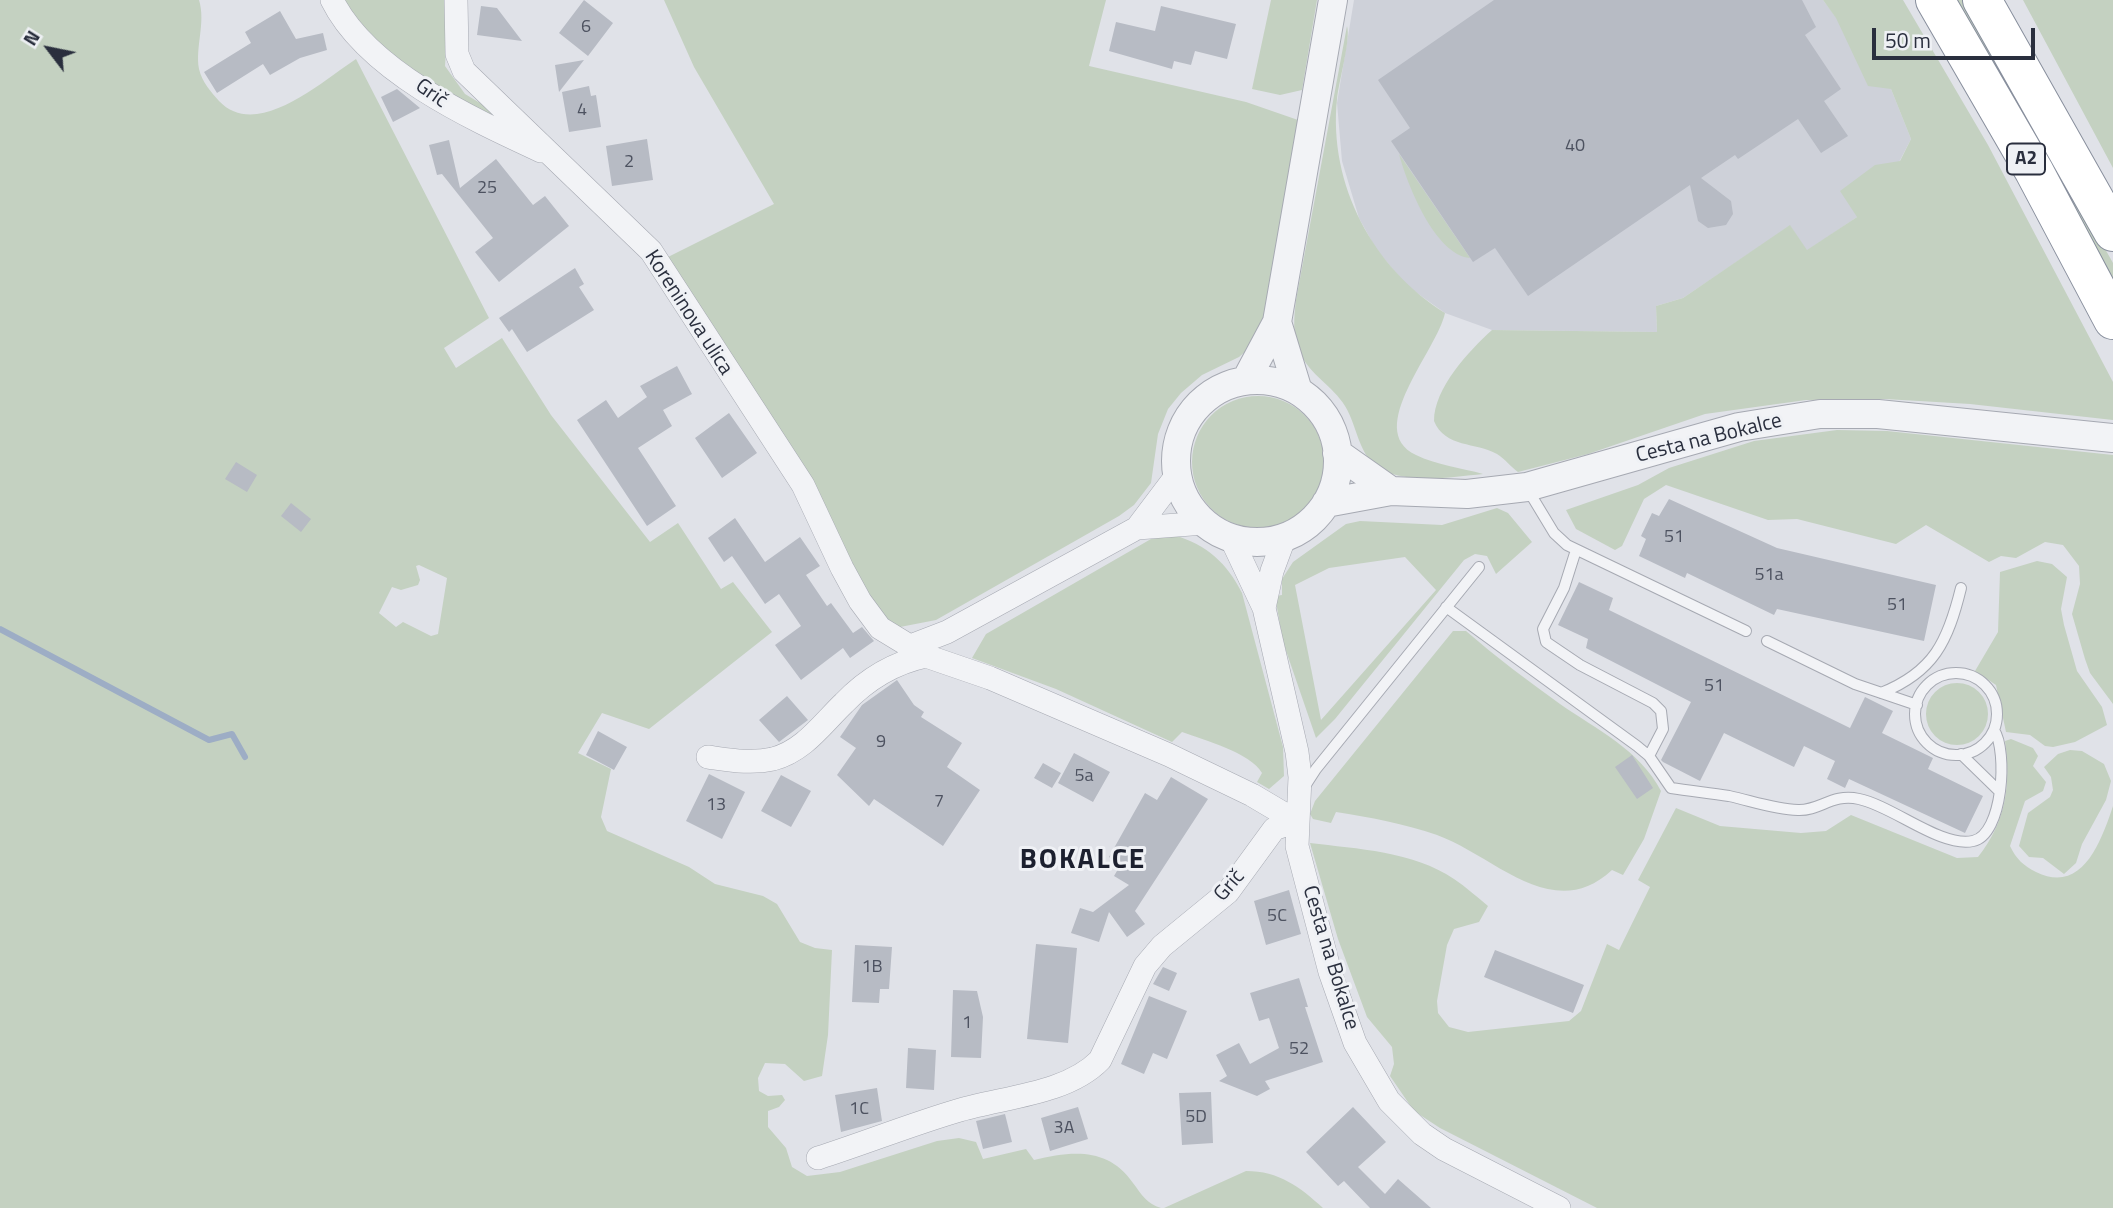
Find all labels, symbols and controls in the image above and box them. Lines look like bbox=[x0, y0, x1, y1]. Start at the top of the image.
north arrow bbox=[14, 14, 84, 84]
scale bar bbox=[1875, 14, 2038, 58]
house number: 6 bbox=[581, 17, 591, 39]
text: N bbox=[15, 24, 47, 51]
text: 50 m bbox=[1885, 24, 1931, 56]
street label: Grič bbox=[410, 74, 452, 114]
house number: 4 bbox=[577, 100, 587, 122]
house number: 40 bbox=[1565, 136, 1585, 158]
road number: A2 bbox=[2007, 144, 2045, 174]
house number: 2 bbox=[624, 152, 634, 174]
house number: 25 bbox=[477, 178, 497, 200]
street label: Koreninova ulica bbox=[638, 246, 738, 380]
street label: Cesta na Bokalce bbox=[1633, 409, 1785, 469]
house number: 51 bbox=[1664, 527, 1684, 549]
house number: 51a bbox=[1754, 565, 1784, 587]
house number: 51 bbox=[1887, 595, 1907, 617]
house number: 51 bbox=[1704, 676, 1724, 698]
house number: 9 bbox=[876, 732, 886, 754]
house number: 5a bbox=[1074, 766, 1094, 788]
house number: 7 bbox=[934, 792, 944, 814]
house number: 13 bbox=[706, 795, 726, 817]
district label: BOKALCE bbox=[1021, 844, 1145, 878]
street label: Grič bbox=[1209, 865, 1251, 907]
street label: Cesta na Bokalce bbox=[1296, 883, 1364, 1033]
house number: 5C bbox=[1267, 906, 1287, 928]
house number: 1B bbox=[861, 957, 883, 979]
house number: 1 bbox=[962, 1013, 972, 1035]
house number: 52 bbox=[1289, 1039, 1309, 1061]
house number: 1C bbox=[849, 1099, 869, 1121]
house number: 5D bbox=[1185, 1107, 1207, 1129]
house number: 3A bbox=[1054, 1118, 1074, 1140]

